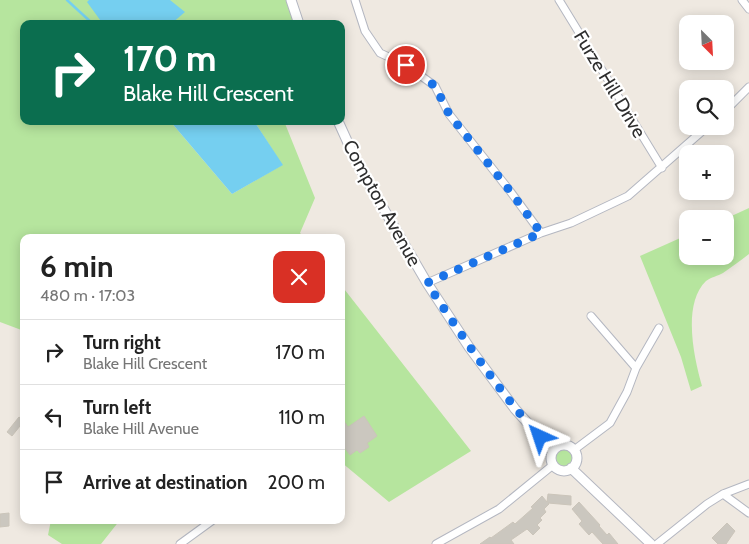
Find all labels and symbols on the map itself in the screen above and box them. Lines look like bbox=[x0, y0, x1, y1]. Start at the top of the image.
north arrow bbox=[679, 15, 734, 70]
street label: Furze Hill Drive bbox=[569, 26, 651, 142]
pin bbox=[385, 44, 427, 86]
street label: Compton Avenue bbox=[338, 136, 426, 270]
position arrow bbox=[513, 410, 565, 462]

